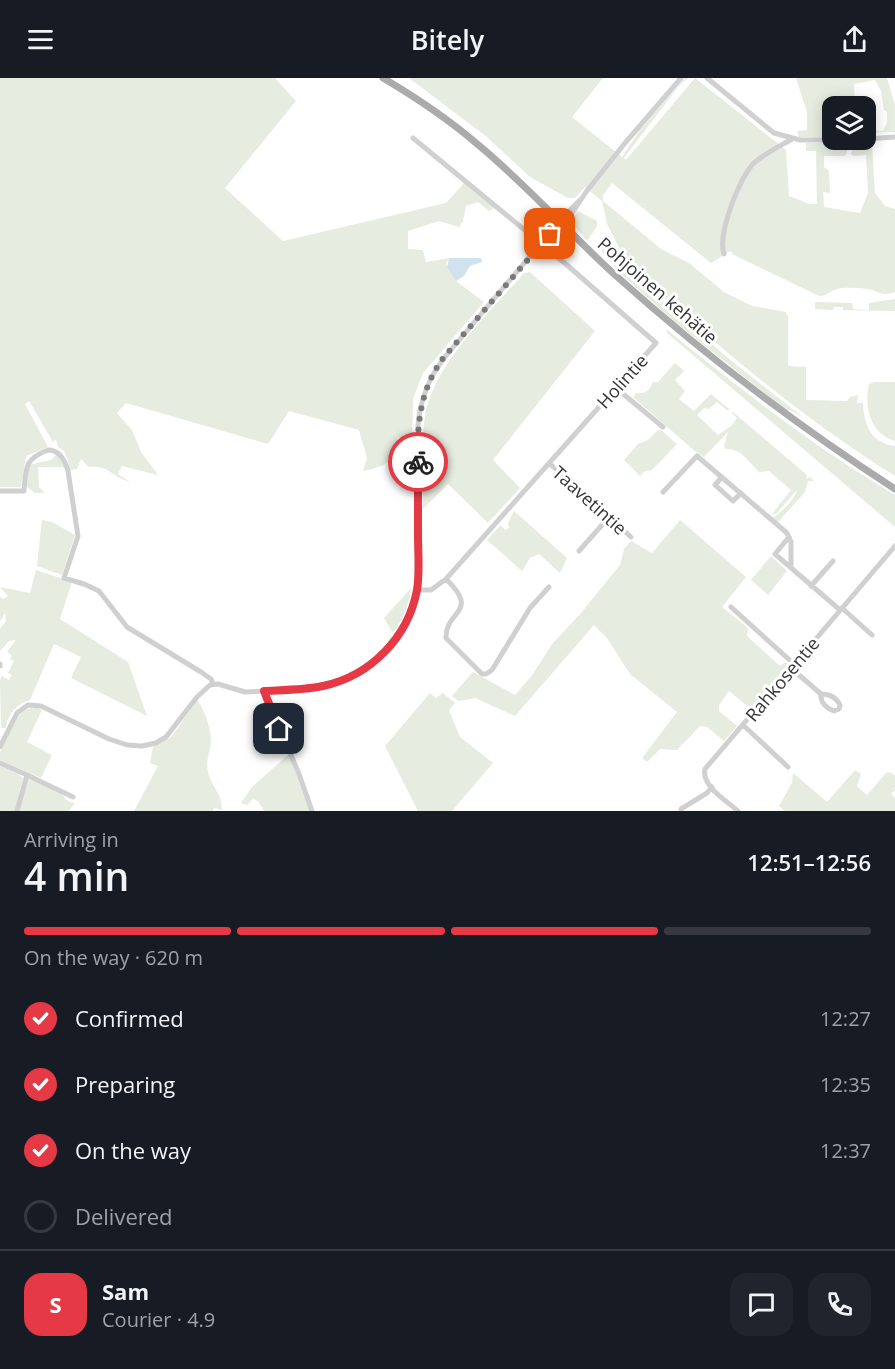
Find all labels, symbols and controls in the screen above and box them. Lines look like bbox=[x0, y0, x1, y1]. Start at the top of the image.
text: Bitely bbox=[411, 21, 484, 58]
icon: menu bbox=[24, 23, 57, 56]
icon: share bbox=[838, 23, 871, 56]
map controls bbox=[822, 96, 876, 150]
button: layers bbox=[822, 96, 876, 150]
pin bbox=[524, 208, 575, 259]
icon: bag bbox=[533, 217, 566, 250]
street label: Pohjoinen kehätie bbox=[593, 231, 723, 349]
street label: Holintie bbox=[591, 349, 653, 413]
courier bbox=[388, 432, 448, 492]
icon: bike bbox=[402, 446, 435, 479]
street label: Taavetintie bbox=[548, 460, 632, 540]
street label: Rahkosentie bbox=[740, 632, 824, 726]
pin bbox=[253, 703, 304, 754]
icon: home bbox=[262, 712, 295, 745]
text: Arriving in bbox=[24, 826, 119, 853]
text: 12:51–12:56 bbox=[747, 847, 871, 877]
text: 4 min bbox=[24, 849, 129, 902]
text: On the way · 620 m bbox=[24, 944, 203, 971]
icon: check bbox=[24, 1002, 57, 1035]
text: Confirmed bbox=[75, 1003, 184, 1033]
text: 12:27 bbox=[820, 1005, 871, 1032]
icon: check bbox=[24, 1068, 57, 1101]
text: Preparing bbox=[75, 1069, 175, 1099]
text: 12:35 bbox=[820, 1071, 871, 1098]
icon: check bbox=[24, 1134, 57, 1167]
text: On the way bbox=[75, 1135, 191, 1165]
text: 12:37 bbox=[820, 1137, 871, 1164]
text: Delivered bbox=[75, 1201, 173, 1231]
button: chat bbox=[730, 1273, 793, 1336]
button: phone bbox=[808, 1273, 871, 1336]
text: Sam bbox=[102, 1276, 149, 1306]
text: S bbox=[49, 1289, 62, 1319]
text: Courier · 4.9 bbox=[102, 1306, 215, 1333]

